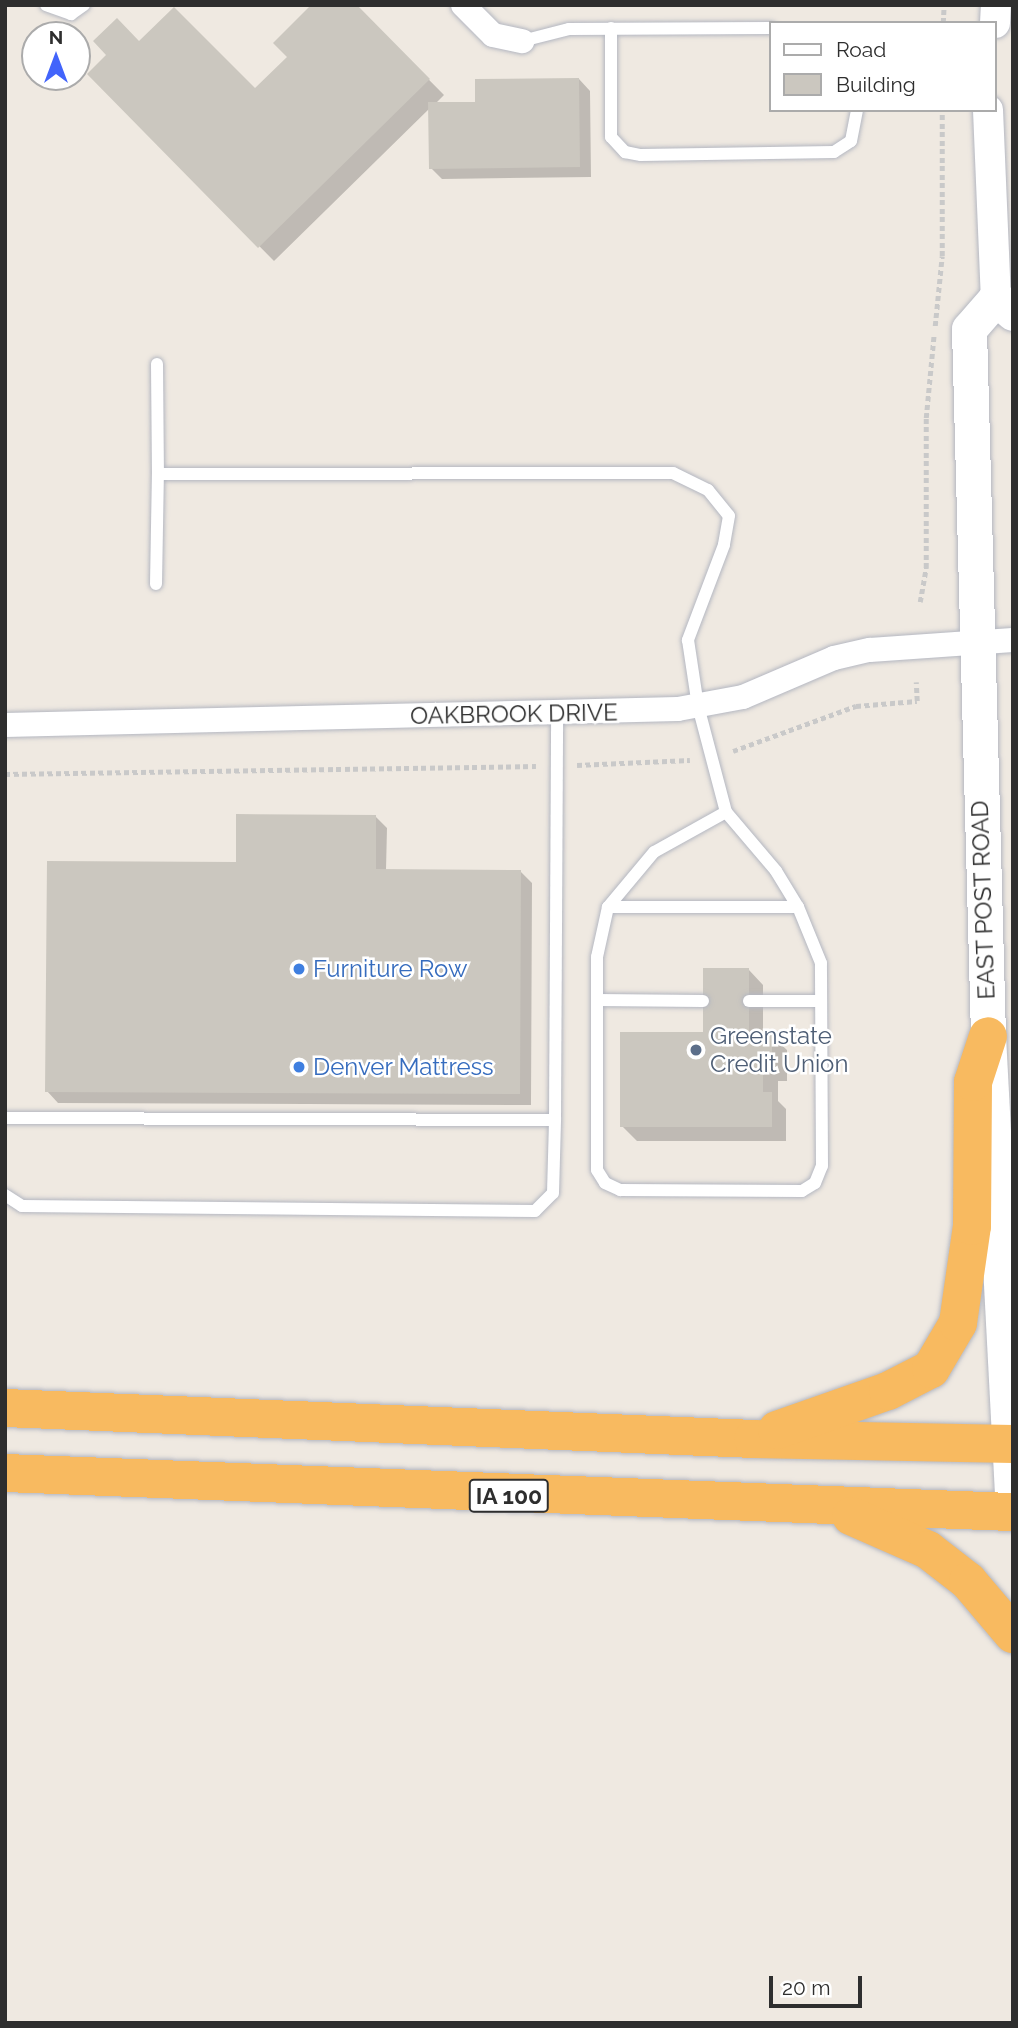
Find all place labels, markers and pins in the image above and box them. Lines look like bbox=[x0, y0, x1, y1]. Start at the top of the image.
place label: Furniture Row bbox=[313, 955, 467, 983]
marker: Furniture Row bbox=[291, 961, 307, 977]
place label: Greenstate Credit Union bbox=[710, 1022, 848, 1078]
marker: Greenstate Credit Union bbox=[688, 1042, 704, 1058]
place label: Denver Mattress bbox=[313, 1053, 494, 1081]
marker: Denver Mattress bbox=[291, 1059, 307, 1075]

